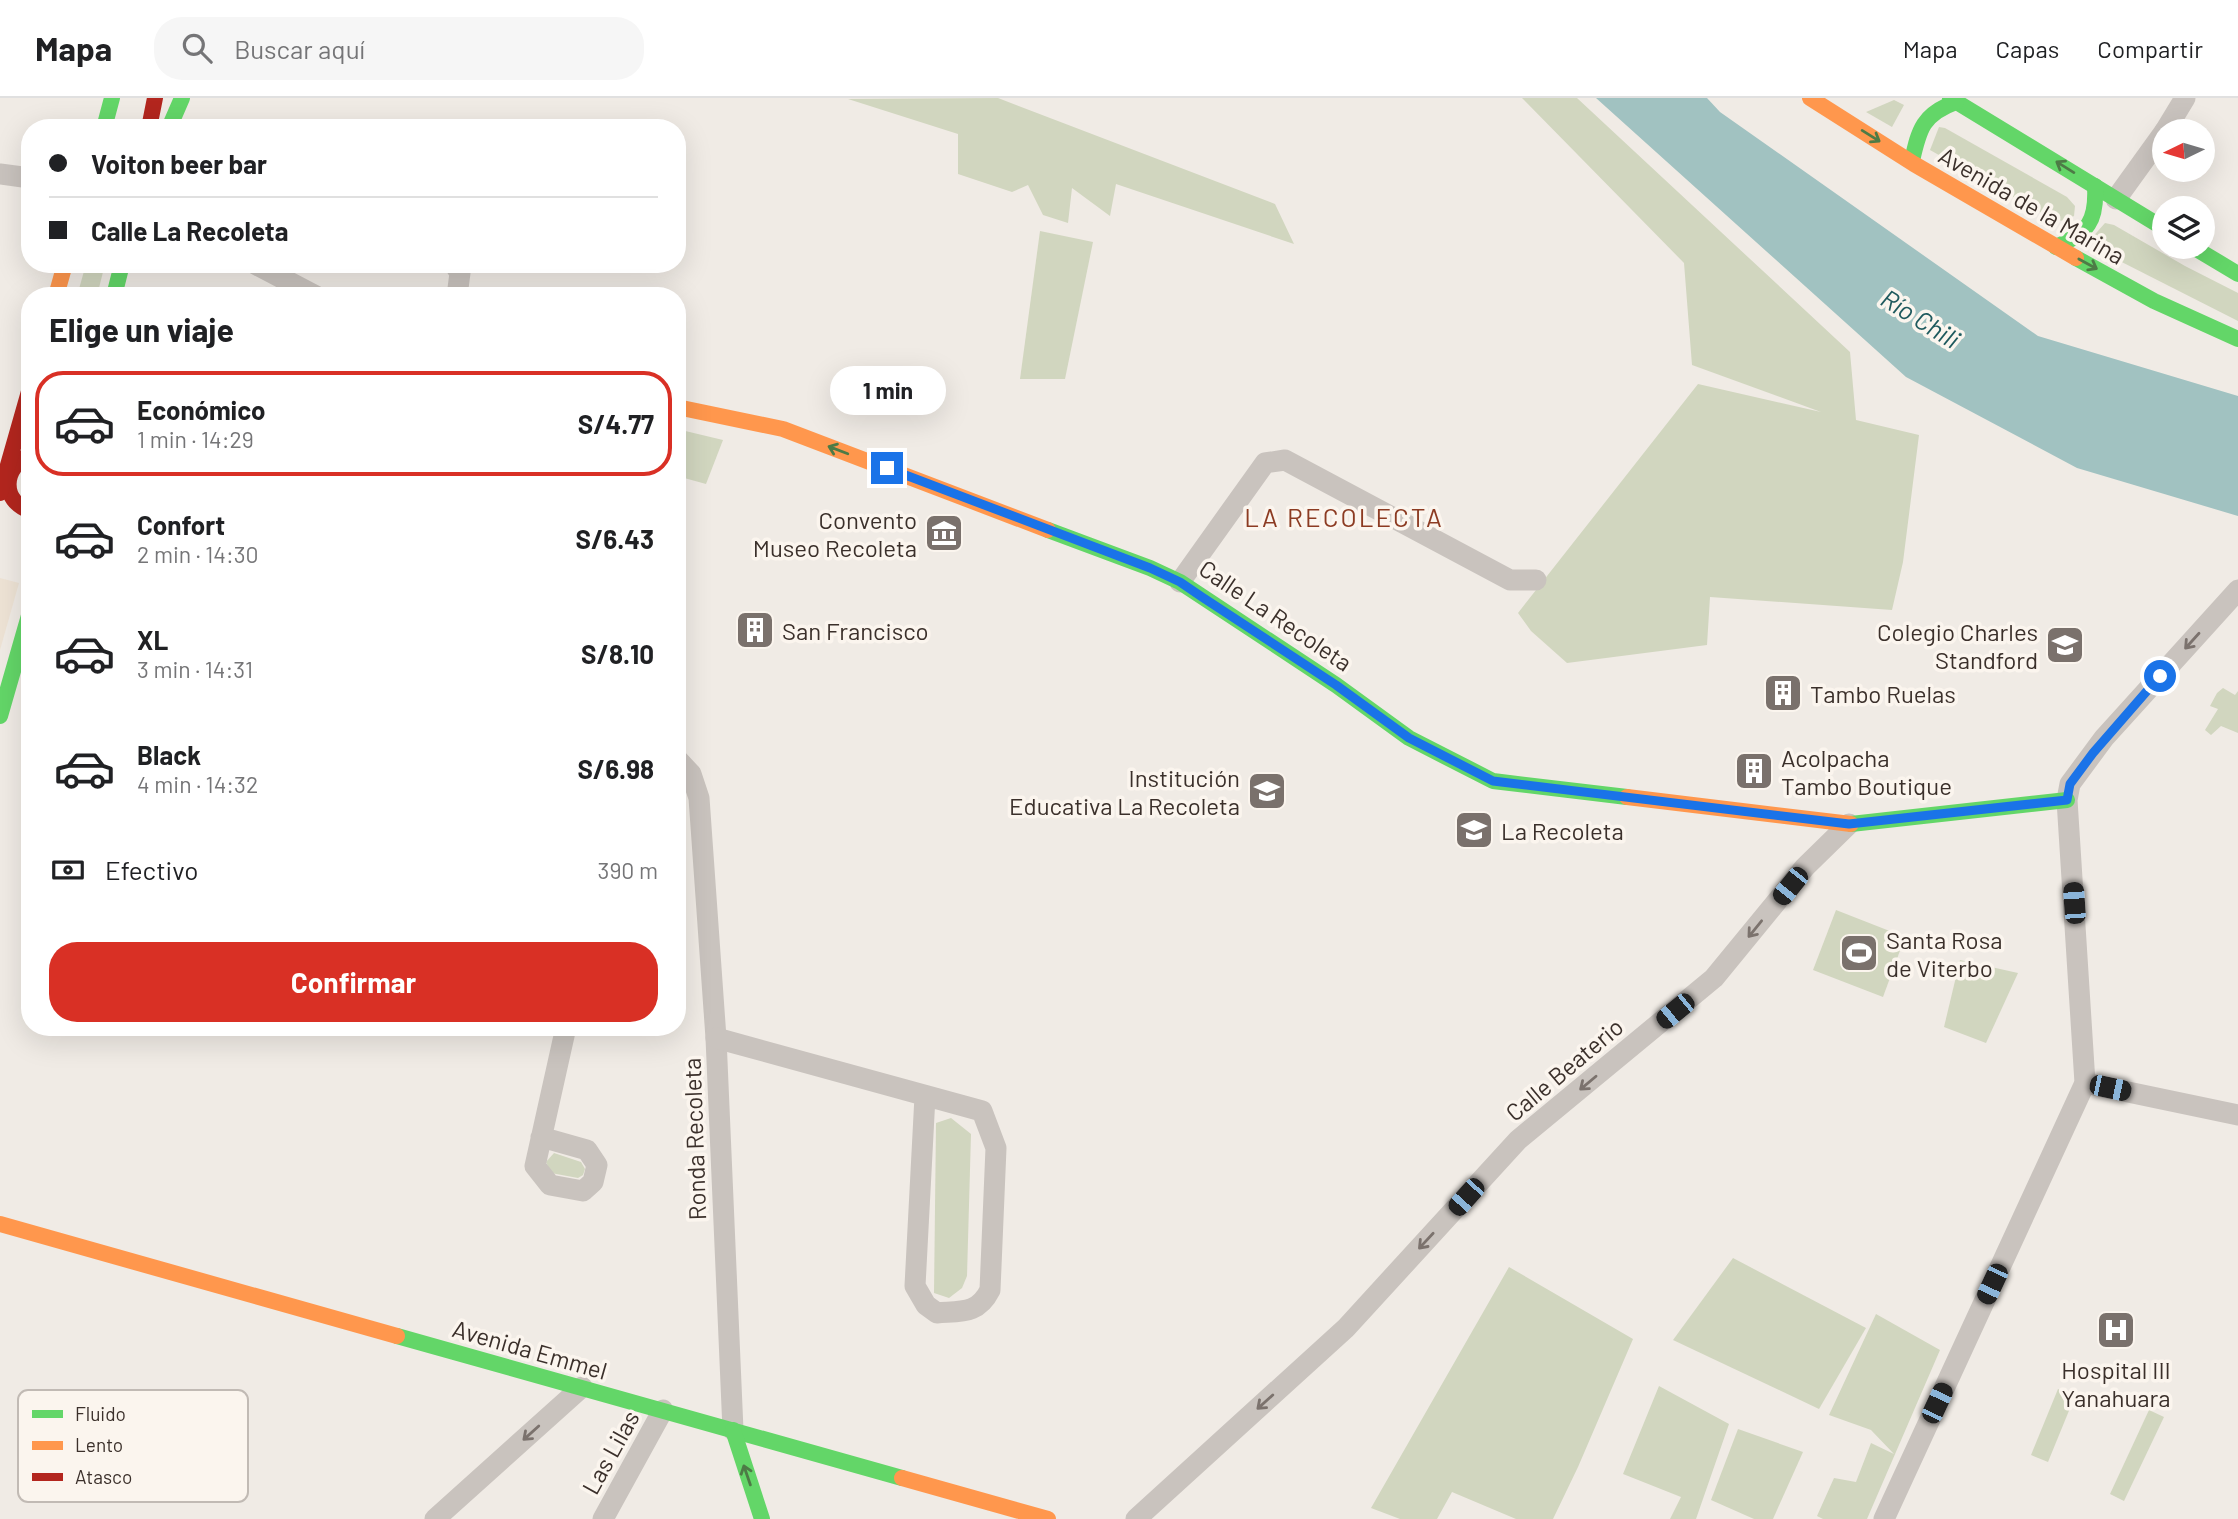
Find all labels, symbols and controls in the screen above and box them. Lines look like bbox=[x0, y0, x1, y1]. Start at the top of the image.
search box bbox=[154, 17, 644, 80]
text: Mapa bbox=[35, 28, 112, 68]
icon: search bbox=[178, 29, 216, 67]
text: Buscar aquí bbox=[234, 33, 365, 64]
text: Mapa bbox=[1903, 34, 1958, 63]
text: Capas bbox=[1996, 34, 2059, 63]
text: Compartir bbox=[2097, 34, 2203, 63]
north arrow bbox=[2152, 119, 2216, 182]
map controls bbox=[2152, 119, 2215, 259]
one-way arrow bbox=[1861, 129, 1881, 143]
street label: Avenida de la Marina bbox=[1934, 140, 2130, 270]
text: Voiton beer bar bbox=[91, 148, 267, 179]
one-way arrow bbox=[2056, 160, 2076, 174]
button: layers bbox=[2152, 196, 2215, 259]
text: Calle La Recoleta bbox=[91, 215, 288, 246]
one-way arrow bbox=[2077, 258, 2098, 271]
water label: Río Chili bbox=[1876, 282, 1967, 355]
text: Elige un viaje bbox=[49, 310, 234, 348]
callout: 1 min bbox=[829, 366, 945, 416]
text: 1 min bbox=[863, 376, 913, 404]
icon: car bbox=[53, 392, 116, 455]
text: Económico bbox=[137, 394, 266, 425]
text: S/4.77 bbox=[578, 408, 654, 439]
text: 1 min · 14:29 bbox=[137, 425, 254, 453]
one-way arrow bbox=[828, 443, 849, 455]
route end bbox=[871, 452, 903, 484]
district label: LA RECOLECTA bbox=[1244, 501, 1444, 532]
place label: Convento Museo Recoleta bbox=[753, 505, 917, 562]
icon: car bbox=[53, 507, 116, 570]
text: Confort bbox=[137, 509, 225, 540]
museum icon: Convento Museo Recoleta bbox=[923, 512, 965, 554]
text: S/6.43 bbox=[575, 523, 654, 554]
text: 2 min · 14:30 bbox=[137, 540, 259, 568]
street label: Calle La Recoleta bbox=[1194, 553, 1358, 677]
building icon: San Francisco bbox=[734, 609, 776, 651]
place label: San Francisco bbox=[782, 616, 929, 645]
place label: Colegio Charles Standford bbox=[1877, 617, 2038, 674]
icon: car bbox=[53, 622, 116, 685]
text: XL bbox=[137, 624, 168, 655]
school or university icon: Colegio Charles Standford bbox=[2044, 624, 2086, 666]
one-way arrow bbox=[2184, 632, 2200, 650]
text: S/8.10 bbox=[581, 638, 654, 669]
text: 3 min · 14:31 bbox=[137, 655, 253, 683]
route start bbox=[2144, 660, 2176, 692]
building icon: Tambo Ruelas bbox=[1762, 672, 1804, 714]
place label: Tambo Ruelas bbox=[1810, 679, 1956, 708]
icon: car bbox=[53, 737, 116, 800]
text: Black bbox=[137, 739, 201, 770]
place label: Acolpacha Tambo Boutique bbox=[1781, 743, 1952, 800]
building icon: Acolpacha Tambo Boutique bbox=[1733, 750, 1775, 792]
text: S/6.98 bbox=[577, 753, 654, 784]
place label: Institución Educativa La Recoleta bbox=[1009, 763, 1240, 820]
text: 4 min · 14:32 bbox=[137, 770, 258, 798]
school or university icon: Institución Educativa La Recoleta bbox=[1246, 770, 1288, 812]
school or university icon: La Recoleta bbox=[1453, 809, 1495, 851]
place label: La Recoleta bbox=[1501, 816, 1624, 845]
icon: cash bbox=[49, 851, 87, 889]
text: Efectivo bbox=[105, 854, 198, 885]
text: 390 m bbox=[598, 856, 658, 884]
car bbox=[1769, 863, 1812, 909]
car bbox=[2063, 881, 2086, 925]
one-way arrow bbox=[1747, 919, 1762, 937]
place label: Santa Rosa de Viterbo bbox=[1886, 925, 2002, 982]
sports icon: Santa Rosa de Viterbo bbox=[1838, 932, 1880, 974]
button: Confirmar bbox=[49, 942, 658, 1022]
car bbox=[1653, 990, 1698, 1032]
street label: Calle Beaterio bbox=[1499, 1012, 1629, 1126]
street label: Ronda Recoleta bbox=[677, 1057, 711, 1221]
car bbox=[2088, 1073, 2133, 1103]
one-way arrow bbox=[1580, 1075, 1598, 1090]
car bbox=[1445, 1174, 1488, 1220]
one-way arrow bbox=[1417, 1232, 1434, 1249]
car bbox=[1974, 1261, 2011, 1307]
hospital icon: Hospital III Yanahuara bbox=[2095, 1309, 2137, 1351]
street label: Avenida Emmel bbox=[449, 1313, 611, 1385]
place label: Hospital III Yanahuara bbox=[2061, 1355, 2171, 1412]
car bbox=[1919, 1380, 1956, 1426]
legend bbox=[18, 1390, 248, 1502]
one-way arrow bbox=[1256, 1394, 1274, 1410]
text: Fluido bbox=[75, 1402, 126, 1425]
street label: Las Lilas bbox=[575, 1405, 645, 1499]
one-way arrow bbox=[522, 1425, 540, 1441]
text: Lento bbox=[75, 1433, 123, 1456]
one-way arrow bbox=[740, 1464, 752, 1486]
text: Atasco bbox=[75, 1465, 132, 1488]

